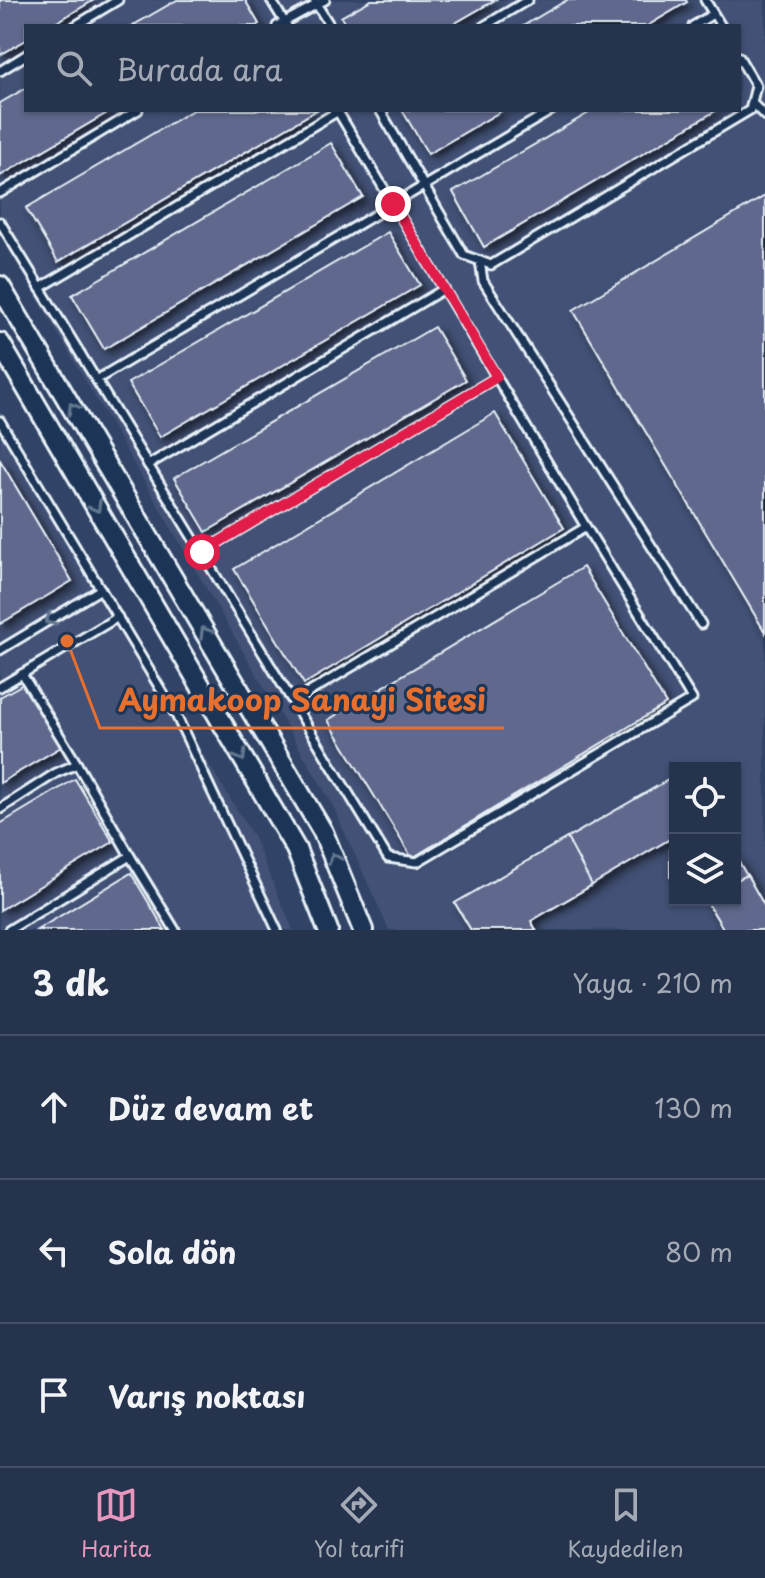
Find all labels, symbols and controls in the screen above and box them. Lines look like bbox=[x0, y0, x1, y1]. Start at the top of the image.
search box bbox=[24, 24, 741, 112]
icon: search bbox=[52, 46, 96, 90]
text: Burada ara bbox=[116, 46, 282, 91]
route end bbox=[375, 186, 411, 222]
one-way arrow bbox=[67, 402, 83, 417]
one-way arrow bbox=[86, 498, 102, 513]
route start bbox=[184, 534, 220, 570]
one-way arrow bbox=[44, 610, 59, 625]
one-way arrow bbox=[199, 626, 215, 641]
callout: Aymakoop Sanayi Sitesi bbox=[100, 674, 504, 728]
text: Aymakoop Sanayi Sitesi bbox=[118, 676, 486, 721]
one-way arrow bbox=[231, 747, 247, 761]
map controls bbox=[669, 762, 741, 906]
button: locate bbox=[669, 762, 741, 834]
button: layers bbox=[669, 834, 741, 906]
one-way arrow bbox=[327, 852, 344, 866]
text: 3 dk bbox=[32, 956, 109, 1008]
text: Yaya · 210 m bbox=[572, 963, 733, 1002]
icon: ahead bbox=[32, 1085, 76, 1129]
text: Düz devam et bbox=[108, 1085, 313, 1130]
text: 130 m bbox=[654, 1088, 733, 1127]
icon: left bbox=[32, 1229, 76, 1273]
text: Sola dön bbox=[108, 1229, 237, 1274]
text: 80 m bbox=[665, 1232, 733, 1271]
icon: arrive bbox=[32, 1373, 76, 1417]
text: Varış noktası bbox=[108, 1373, 305, 1418]
tab: Harita bbox=[81, 1483, 151, 1564]
tab: Yol tarifi bbox=[314, 1483, 405, 1564]
tab: Kaydedilen bbox=[568, 1483, 684, 1564]

